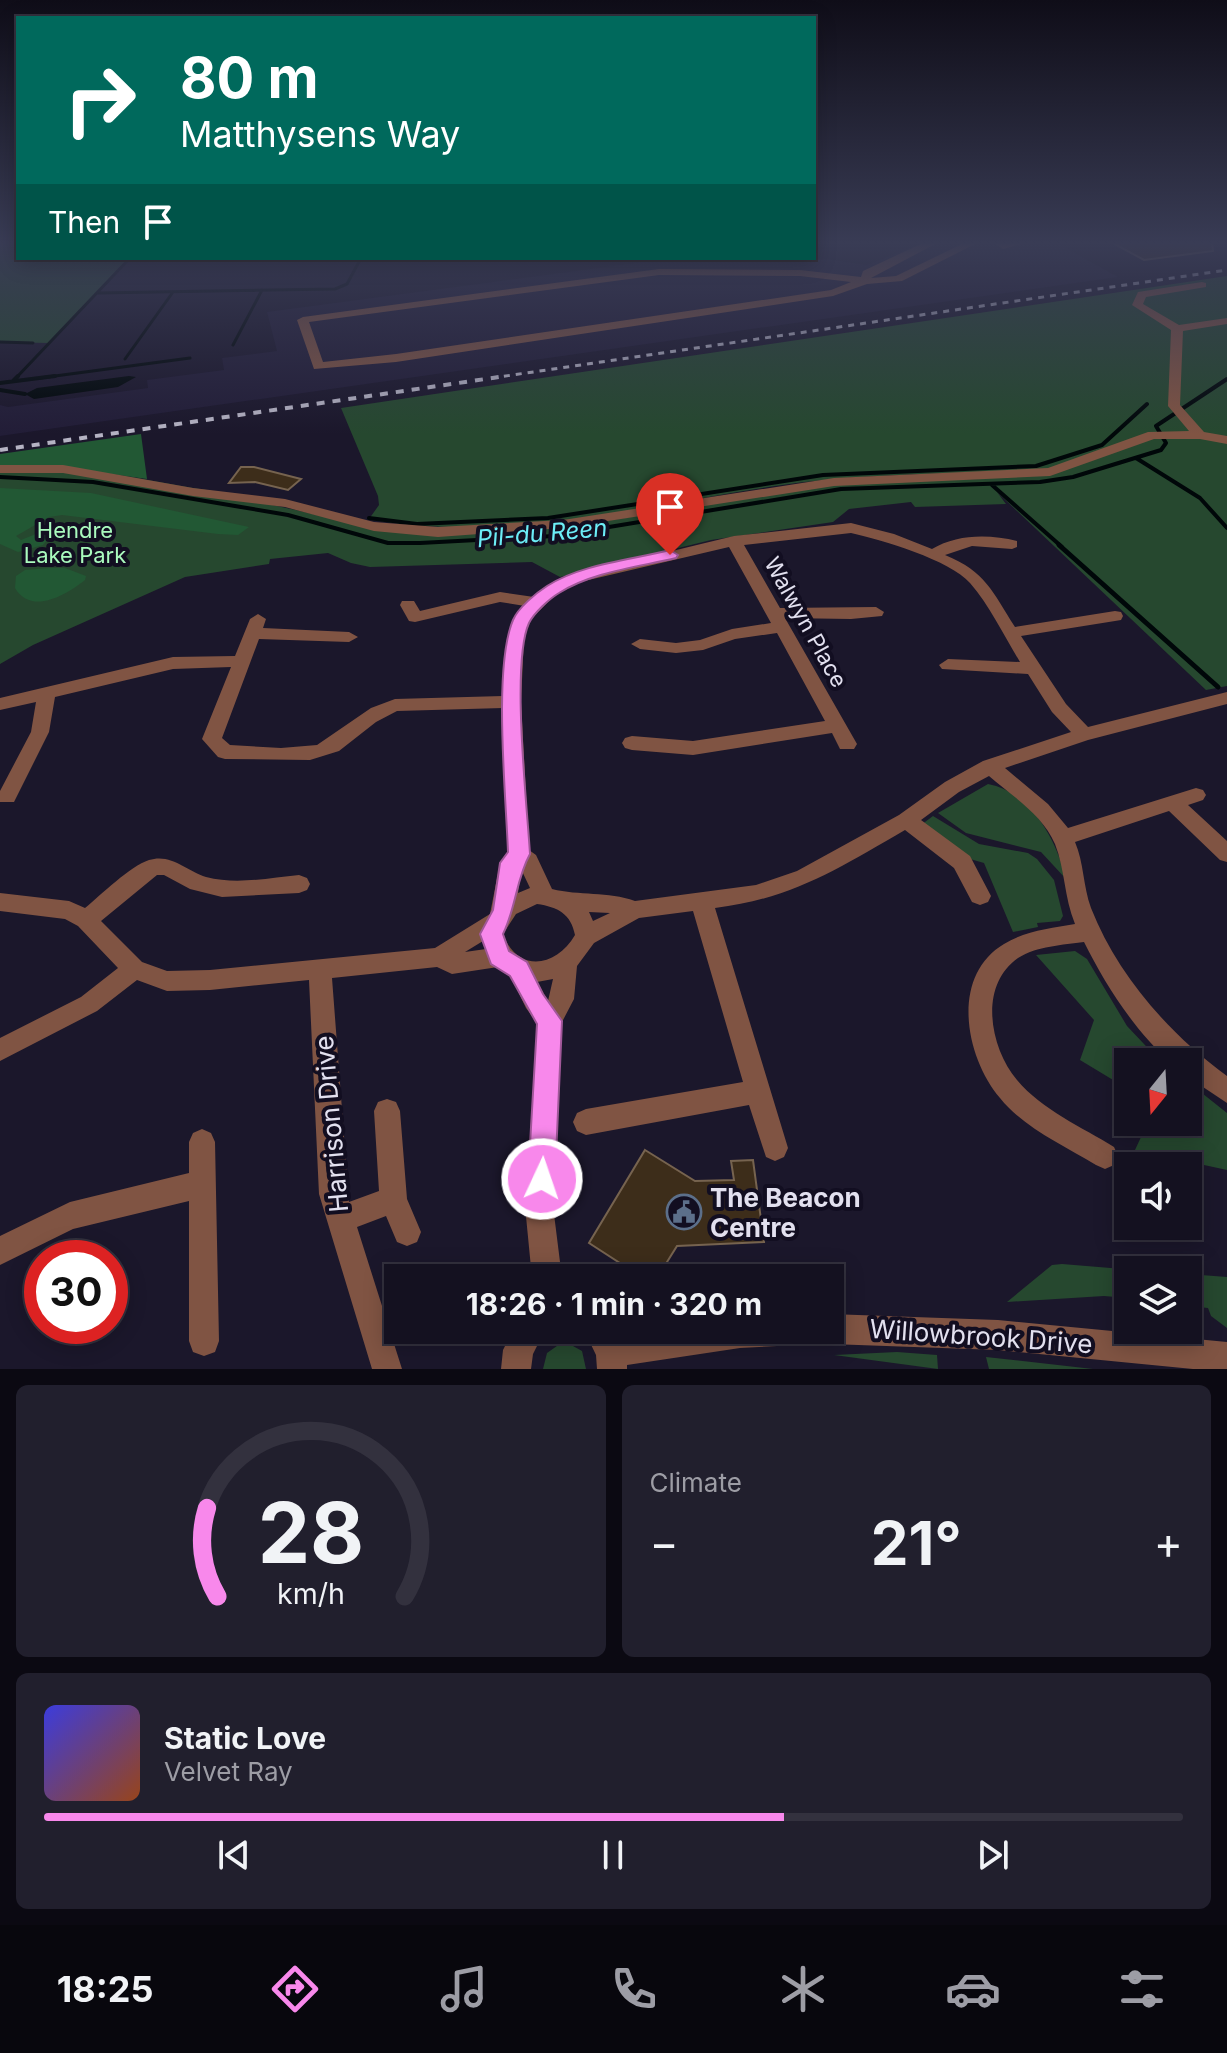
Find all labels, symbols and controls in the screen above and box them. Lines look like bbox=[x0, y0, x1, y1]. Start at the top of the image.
text: 80 m bbox=[180, 44, 319, 112]
icon: right bbox=[48, 48, 152, 152]
text: Matthysens Way bbox=[180, 112, 460, 156]
icon: arrive bbox=[136, 200, 180, 244]
text: Then bbox=[48, 204, 120, 240]
pin bbox=[636, 473, 704, 555]
icon: arrive bbox=[648, 485, 692, 529]
water label: Pil-du Reen bbox=[476, 513, 608, 553]
park label: Hendre Lake Park bbox=[24, 517, 126, 568]
street label: Walwyn Place bbox=[759, 552, 853, 692]
street label: Harrison Drive bbox=[308, 1034, 354, 1214]
north arrow bbox=[1114, 1048, 1202, 1136]
map controls bbox=[1114, 1048, 1202, 1344]
position arrow bbox=[500, 1137, 584, 1221]
button: sound bbox=[1114, 1152, 1202, 1240]
place label: The Beacon Centre bbox=[710, 1182, 861, 1243]
public building icon: The Beacon Centre bbox=[665, 1193, 703, 1231]
speed limit sign: 30 bbox=[24, 1240, 128, 1344]
button: layers bbox=[1114, 1256, 1202, 1344]
text: 18:26 · 1 min · 320 m bbox=[466, 1286, 762, 1322]
street label: Willowbrook Drive bbox=[868, 1313, 1094, 1359]
text: Climate bbox=[650, 1467, 742, 1498]
text: 28 bbox=[257, 1482, 364, 1583]
text: 21° bbox=[871, 1507, 962, 1579]
text: − bbox=[650, 1516, 679, 1570]
text: + bbox=[1154, 1516, 1183, 1570]
text: km/h bbox=[277, 1576, 345, 1611]
text: Static Love bbox=[164, 1720, 326, 1756]
text: Velvet Ray bbox=[164, 1756, 293, 1787]
icon: previous bbox=[212, 1833, 256, 1877]
icon: pause bbox=[591, 1833, 635, 1877]
icon: next bbox=[971, 1833, 1015, 1877]
icon: directions bbox=[267, 1961, 323, 2017]
icon: music bbox=[436, 1961, 492, 2017]
icon: phone bbox=[606, 1961, 662, 2017]
icon: climate bbox=[775, 1961, 831, 2017]
icon: car bbox=[945, 1961, 1001, 2017]
icon: filters bbox=[1114, 1961, 1170, 2017]
text: 18:25 bbox=[57, 1967, 153, 2011]

